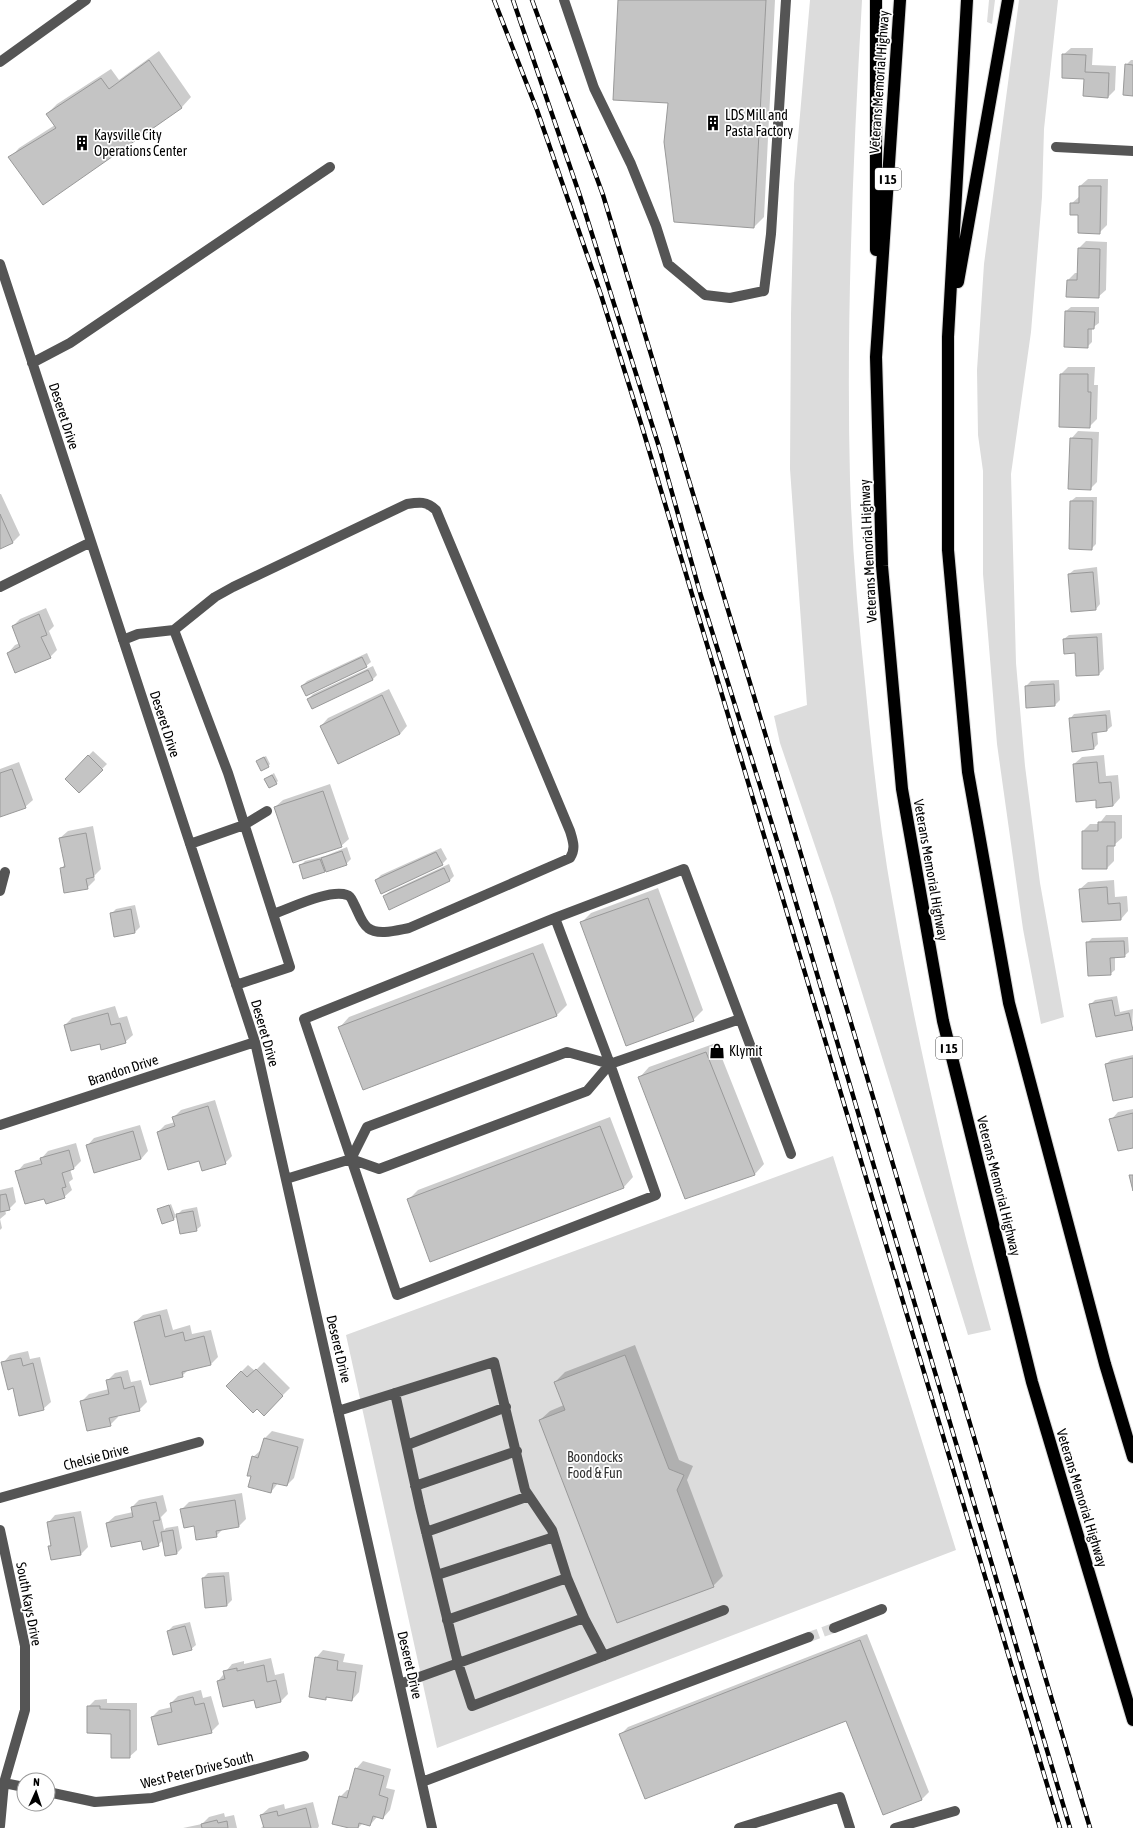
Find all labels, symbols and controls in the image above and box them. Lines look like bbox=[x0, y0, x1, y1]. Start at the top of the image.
street label: Veterans Memorial Highway bbox=[866, 10, 892, 154]
place label: LDS Mill and Pasta Factory bbox=[725, 107, 793, 139]
building icon: LDS Mill and Pasta Factory bbox=[704, 114, 722, 132]
place label: Kaysville City Operations Center bbox=[94, 127, 188, 159]
building icon: Kaysville City Operations Center bbox=[73, 134, 91, 152]
road number: I 15 bbox=[875, 168, 901, 190]
street label: Deseret Drive bbox=[46, 381, 82, 451]
street label: Veterans Memorial Highway bbox=[856, 479, 880, 623]
street label: Deseret Drive bbox=[147, 689, 183, 759]
street label: Veterans Memorial Highway bbox=[911, 798, 951, 942]
street label: Deseret Drive bbox=[248, 998, 282, 1068]
road number: I 15 bbox=[936, 1037, 962, 1059]
shop icon: Klymit bbox=[708, 1042, 726, 1060]
place label: Klymit bbox=[729, 1043, 763, 1059]
street label: Brandon Drive bbox=[86, 1051, 160, 1089]
street label: Veterans Memorial Highway bbox=[974, 1114, 1024, 1258]
street label: Deseret Drive bbox=[323, 1314, 355, 1384]
street label: Veterans Memorial Highway bbox=[1053, 1427, 1111, 1569]
street label: Chelsie Drive bbox=[62, 1441, 130, 1473]
park label: Boondocks Food & Fun bbox=[567, 1449, 623, 1481]
street label: South Kays Drive bbox=[13, 1561, 45, 1647]
street label: Deseret Drive bbox=[394, 1630, 426, 1700]
street label: West Peter Drive South bbox=[139, 1748, 255, 1792]
north arrow bbox=[16, 1772, 56, 1812]
text: N bbox=[33, 1776, 40, 1788]

